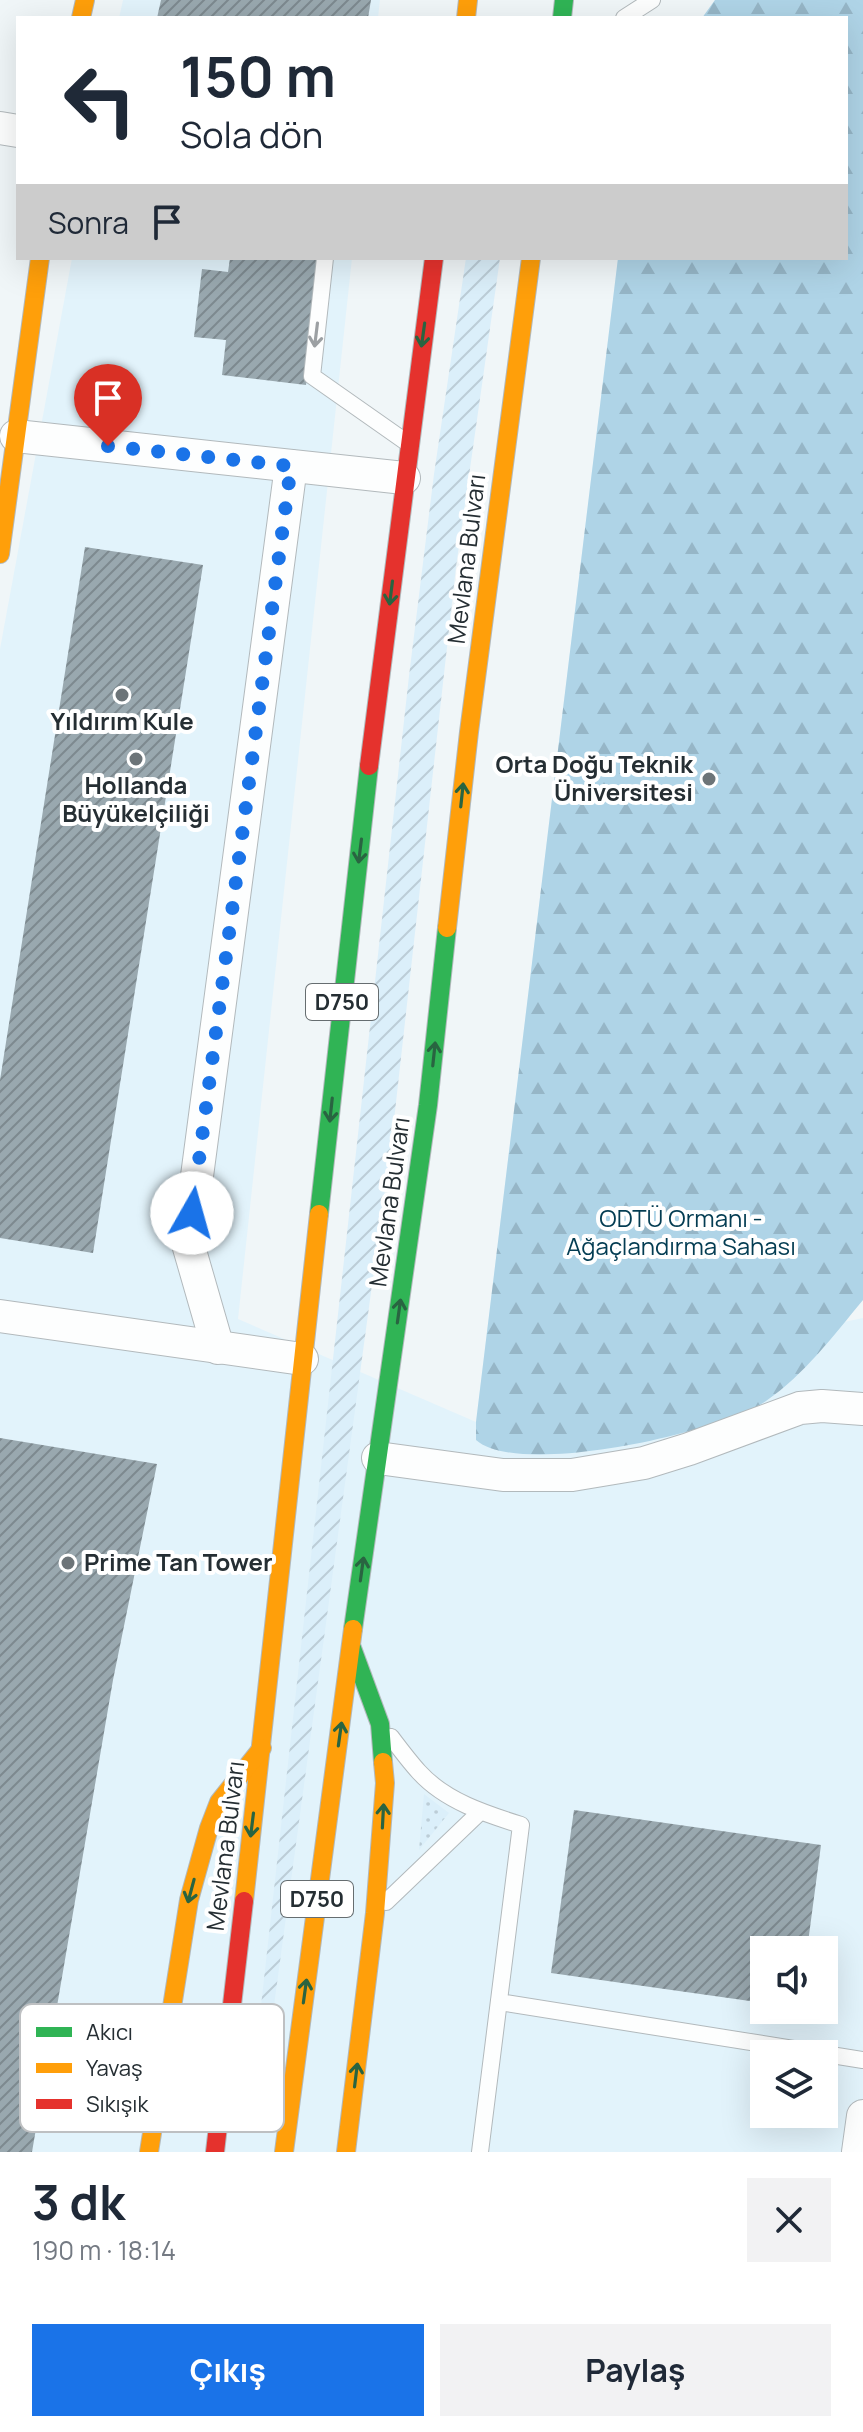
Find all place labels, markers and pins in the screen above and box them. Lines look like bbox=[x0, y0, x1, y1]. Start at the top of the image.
pin bbox=[74, 364, 142, 446]
marker: Yıldırım Kule bbox=[113, 686, 131, 704]
place label: Yıldırım Kule bbox=[50, 704, 194, 737]
place label: Orta Doğu Teknik Üniversitesi bbox=[496, 747, 694, 808]
marker: Hollanda Büyükelçiliği bbox=[127, 750, 145, 768]
place label: Hollanda Büyükelçiliği bbox=[62, 768, 210, 829]
marker: Orta Doğu Teknik Üniversitesi bbox=[700, 770, 718, 788]
place label: Prime Tan Tower bbox=[84, 1545, 273, 1578]
marker: Prime Tan Tower bbox=[59, 1554, 77, 1572]

